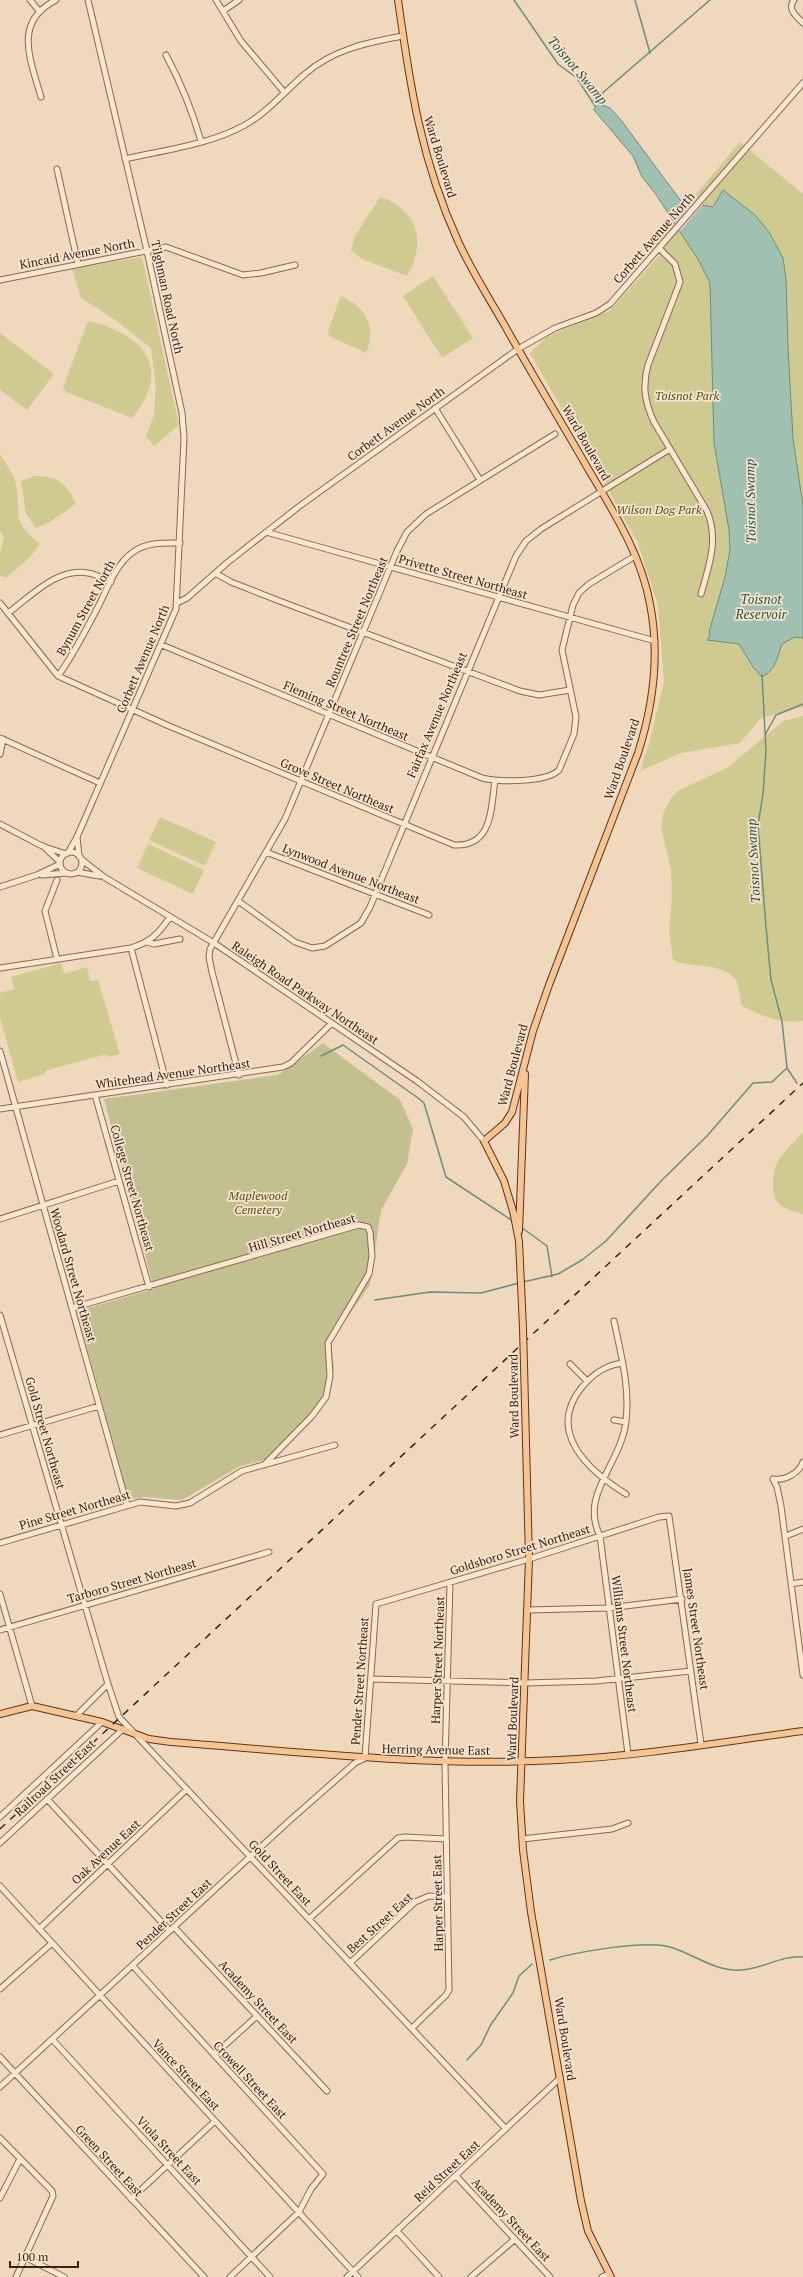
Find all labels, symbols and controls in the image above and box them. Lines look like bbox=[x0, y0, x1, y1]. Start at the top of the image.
water label: Toisnot Swamp bbox=[544, 32, 612, 108]
street label: Ward Boulevard bbox=[421, 114, 460, 200]
street label: Corbett Avenue North bbox=[610, 189, 698, 287]
street label: Kincaid Avenue North bbox=[18, 235, 136, 272]
street label: Tilghman Road North bbox=[148, 239, 187, 355]
street label: Corbett Avenue North bbox=[344, 383, 447, 464]
park label: Toisnot Park bbox=[655, 388, 720, 403]
street label: Ward Boulevard bbox=[559, 402, 614, 483]
water label: Toisnot Swamp bbox=[740, 459, 760, 543]
park label: Wilson Dog Park bbox=[616, 502, 702, 517]
street label: Privette Street Northeast bbox=[397, 551, 530, 602]
street label: Rountree Street Northeast bbox=[322, 554, 391, 689]
street label: Bynum Street North bbox=[53, 557, 118, 658]
water label: Toisnot Reservoir bbox=[734, 590, 788, 623]
street label: Corbett Avenue North bbox=[113, 602, 172, 715]
street label: Fairfax Avenue Northeast bbox=[403, 649, 470, 780]
street label: Fleming Street Northeast bbox=[281, 677, 412, 744]
street label: Ward Boulevard bbox=[601, 716, 642, 801]
street label: Grove Street Northeast bbox=[278, 755, 397, 817]
water label: Toisnot Swamp bbox=[742, 818, 764, 904]
street label: Lynwood Avenue Northeast bbox=[280, 840, 422, 907]
street label: Raleigh Road Parkway Northeast bbox=[229, 938, 382, 1048]
street label: Ward Boulevard bbox=[494, 1022, 531, 1108]
street label: Whitehead Avenue Northeast bbox=[94, 1055, 252, 1092]
street label: College Street Northeast bbox=[107, 1123, 158, 1253]
park label: Maplewood Cemetery bbox=[228, 1188, 288, 1217]
street label: Woodard Street Northeast bbox=[47, 1206, 100, 1344]
street label: Hill Street Northeast bbox=[247, 1210, 358, 1255]
street label: Ward Boulevard bbox=[505, 1353, 522, 1438]
street label: Gold Street Northeast bbox=[22, 1375, 69, 1491]
street label: Pine Street Northeast bbox=[17, 1486, 133, 1533]
street label: Goldsboro Street Northeast bbox=[448, 1521, 592, 1578]
street label: Tarboro Street Northeast bbox=[66, 1555, 199, 1606]
street label: James Street Northeast bbox=[681, 1567, 713, 1691]
street label: Williams Street Northeast bbox=[609, 1574, 640, 1714]
street label: Harper Street Northeast bbox=[428, 1595, 447, 1724]
street label: Pender Street Northeast bbox=[348, 1616, 371, 1746]
street label: Ward Boulevard bbox=[504, 1676, 521, 1761]
street label: Railroad Street East bbox=[11, 1736, 99, 1819]
street label: Herring Avenue East bbox=[382, 1741, 491, 1758]
street label: Oak Avenue East bbox=[68, 1816, 144, 1887]
street label: Gold Street East bbox=[246, 1836, 315, 1910]
street label: Harper Street East bbox=[429, 1854, 446, 1952]
street label: Pender Street East bbox=[133, 1874, 215, 1952]
street label: Best Street East bbox=[344, 1889, 416, 1956]
street label: Academy Street East bbox=[216, 1957, 301, 2047]
street label: Ward Boulevard bbox=[551, 1996, 580, 2082]
street label: Vance Street East bbox=[149, 2036, 224, 2114]
street label: Crowell Street East bbox=[210, 2038, 291, 2122]
street label: Viola Street East bbox=[134, 2113, 205, 2189]
street label: Green Street East bbox=[72, 2122, 147, 2200]
street label: Reid Street East bbox=[411, 2136, 483, 2205]
street label: Academy Street East bbox=[469, 2175, 554, 2265]
scale bar bbox=[10, 2243, 78, 2269]
text: 100 m bbox=[16, 2249, 49, 2264]

